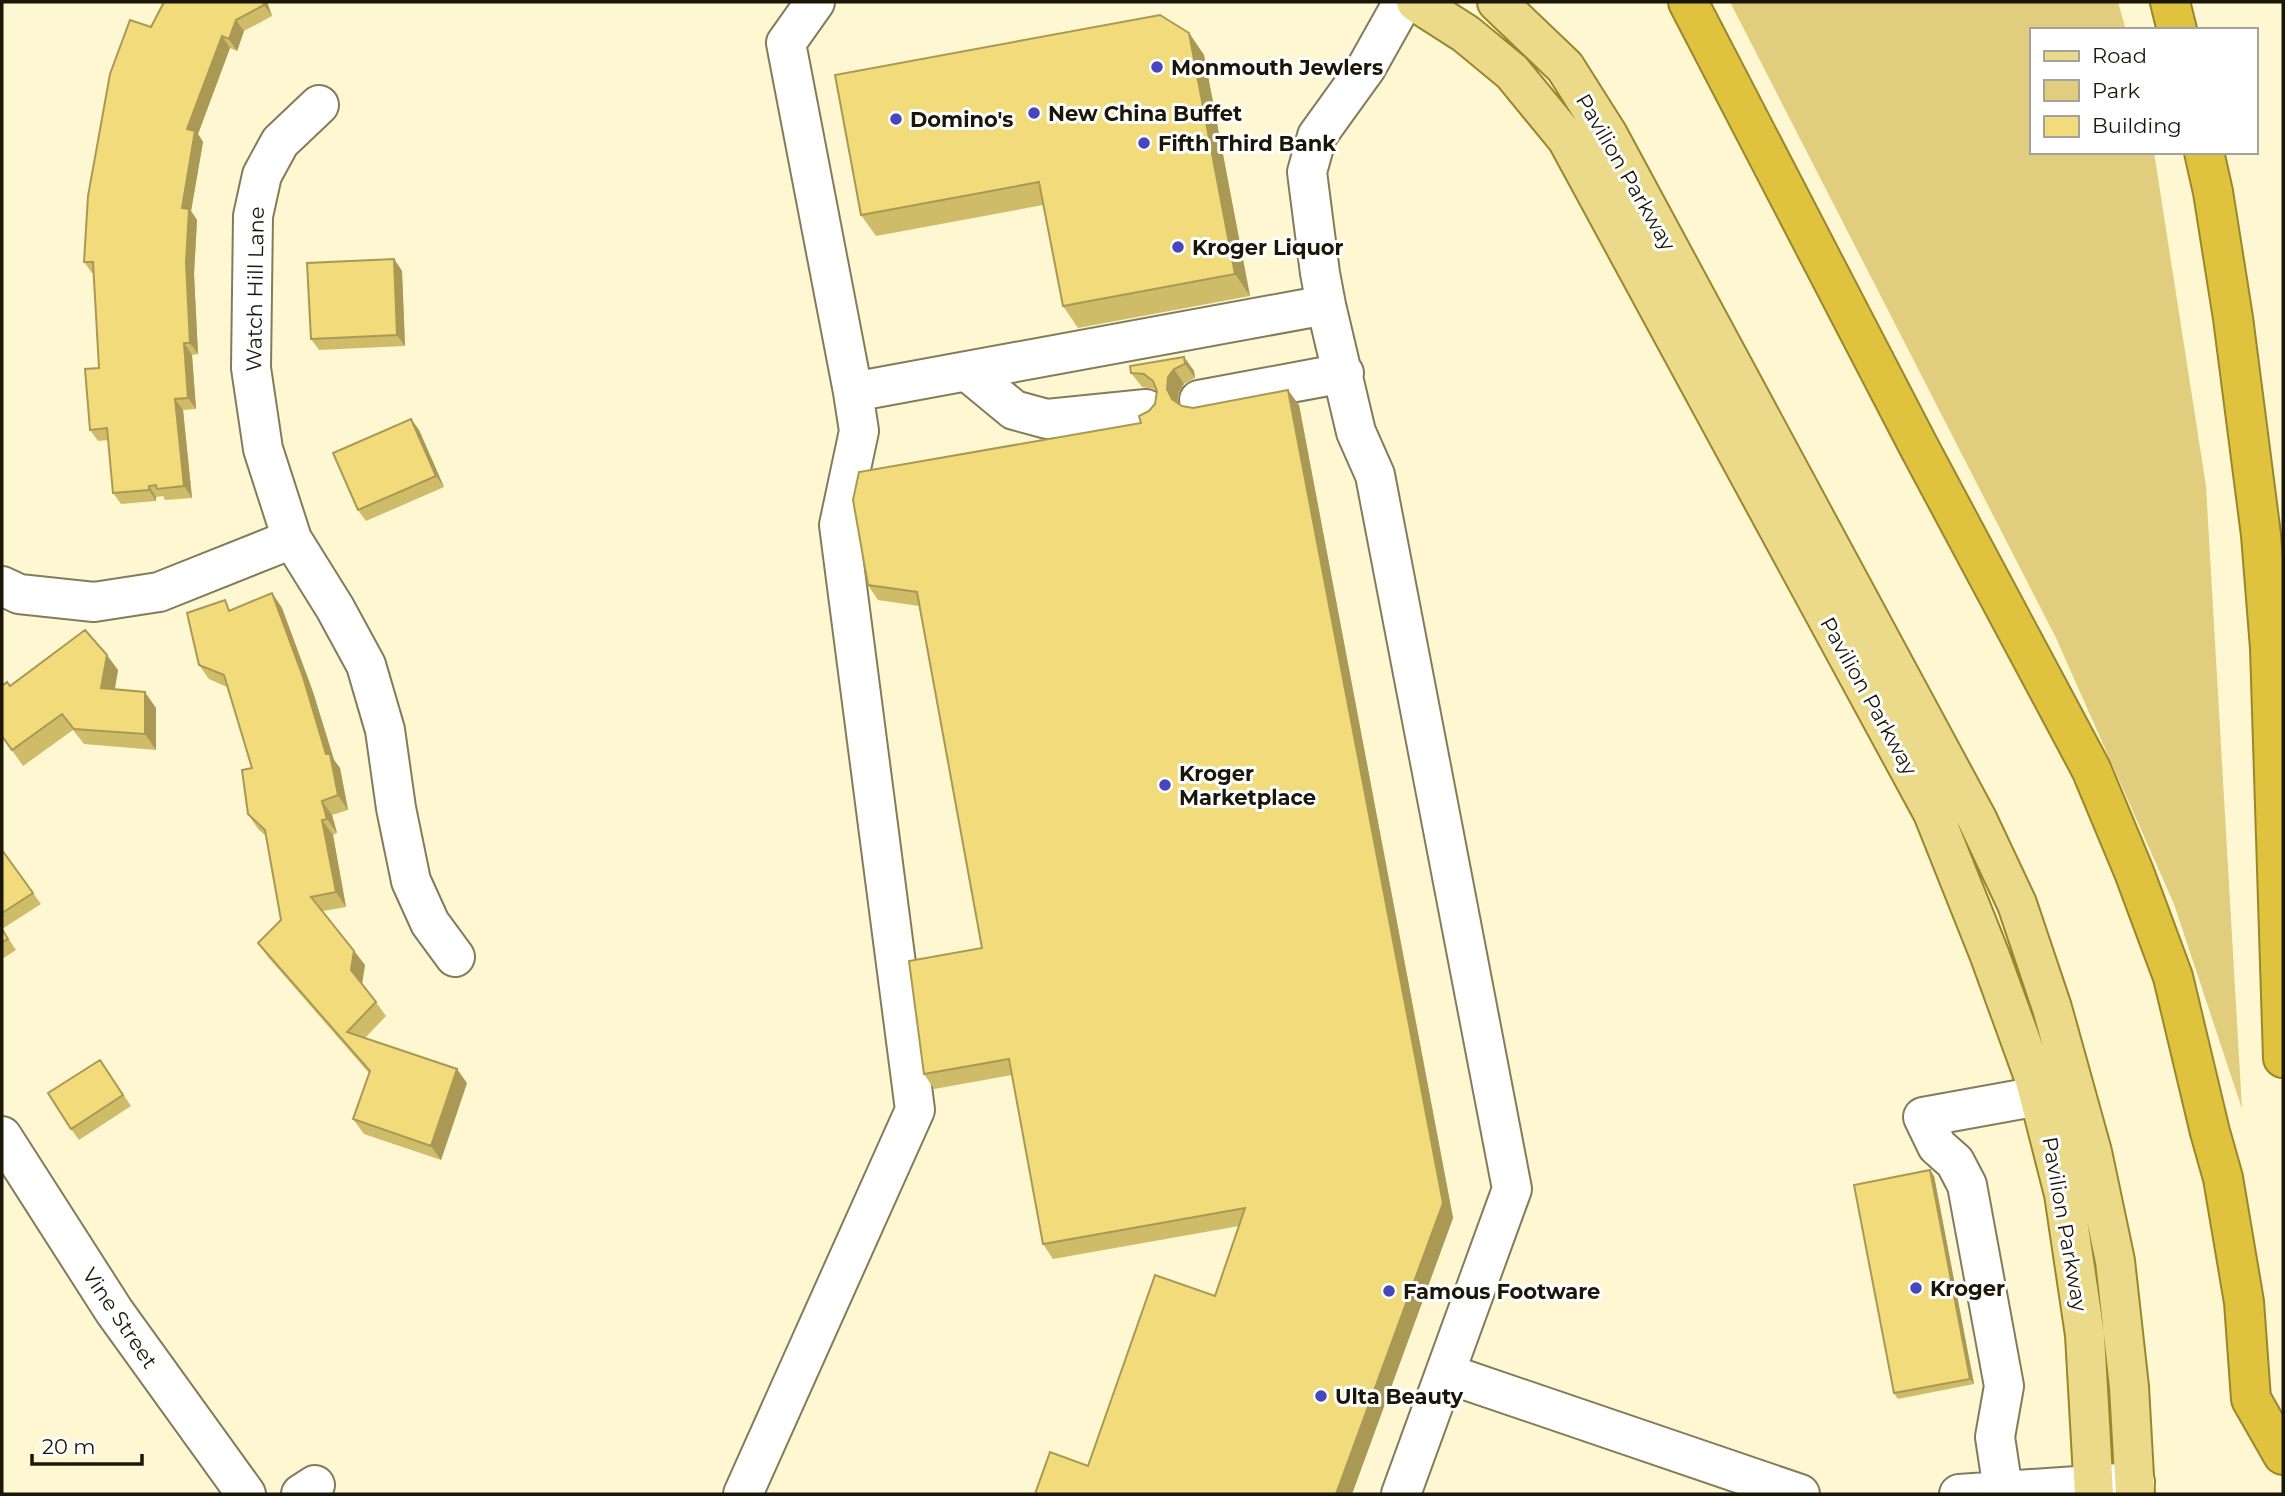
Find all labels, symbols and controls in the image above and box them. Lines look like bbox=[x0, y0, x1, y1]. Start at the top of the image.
legend bbox=[2030, 28, 2257, 154]
text: Road bbox=[2092, 43, 2147, 68]
place label: Monmouth Jewlers bbox=[1171, 55, 1383, 80]
marker: Monmouth Jewlers bbox=[1149, 59, 1165, 75]
text: Park bbox=[2092, 78, 2140, 103]
street label: Pavilion Parkway bbox=[1571, 89, 1681, 255]
place label: New China Buffet bbox=[1048, 101, 1242, 126]
marker: New China Buffet bbox=[1026, 105, 1042, 121]
place label: Domino's bbox=[910, 107, 1013, 132]
marker: Domino's bbox=[888, 111, 904, 127]
text: Building bbox=[2092, 113, 2182, 138]
place label: Fifth Third Bank bbox=[1158, 131, 1336, 156]
marker: Fifth Third Bank bbox=[1136, 135, 1152, 151]
street label: Watch Hill Lane bbox=[241, 206, 269, 372]
place label: Kroger Liquor bbox=[1192, 235, 1344, 260]
marker: Kroger Liquor bbox=[1170, 239, 1186, 255]
street label: Pavilion Parkway bbox=[1815, 613, 1923, 780]
place label: Kroger Marketplace bbox=[1179, 761, 1316, 810]
marker: Kroger Marketplace bbox=[1157, 777, 1173, 793]
street label: Pavilion Parkway bbox=[2037, 1135, 2093, 1314]
street label: Vine Street bbox=[77, 1263, 163, 1373]
place label: Kroger bbox=[1930, 1276, 2005, 1301]
place label: Famous Footware bbox=[1403, 1279, 1600, 1304]
marker: Kroger bbox=[1908, 1280, 1924, 1296]
marker: Famous Footware bbox=[1381, 1283, 1397, 1299]
place label: Ulta Beauty bbox=[1335, 1384, 1464, 1409]
marker: Ulta Beauty bbox=[1313, 1388, 1329, 1404]
scale bar bbox=[32, 1422, 142, 1466]
text: 20 m bbox=[42, 1434, 96, 1459]

